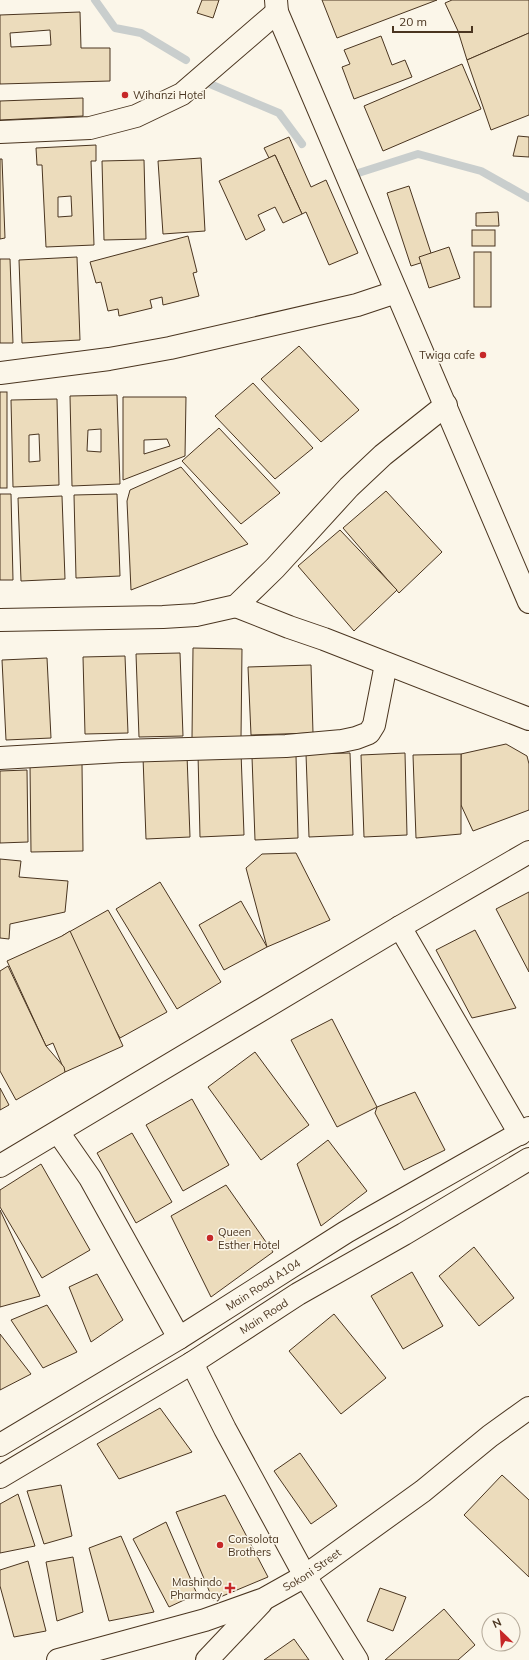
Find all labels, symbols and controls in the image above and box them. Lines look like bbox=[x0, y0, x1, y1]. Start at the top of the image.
scale bar bbox=[393, 8, 472, 34]
text: 20 m bbox=[399, 14, 427, 29]
place label: Wihanzi Hotel bbox=[133, 88, 206, 102]
marker: Wihanzi Hotel bbox=[120, 90, 130, 100]
place label: Twiga cafe bbox=[419, 348, 475, 362]
marker: Twiga cafe bbox=[478, 350, 488, 360]
place label: Queen Esther Hotel bbox=[218, 1225, 280, 1252]
marker: Queen Esther Hotel bbox=[205, 1233, 215, 1243]
street label: Main Road A104 bbox=[223, 1256, 303, 1314]
street label: Main Road bbox=[237, 1295, 291, 1337]
place label: Consolota Brothers bbox=[228, 1532, 279, 1559]
marker: Consolota Brothers bbox=[215, 1540, 225, 1550]
street label: Sokoni Street bbox=[280, 1545, 344, 1594]
place label: Mashindo Pharmacy bbox=[170, 1575, 222, 1602]
marker: Mashindo Pharmacy bbox=[225, 1583, 235, 1593]
north arrow bbox=[481, 1612, 521, 1652]
text: N bbox=[490, 1615, 503, 1631]

